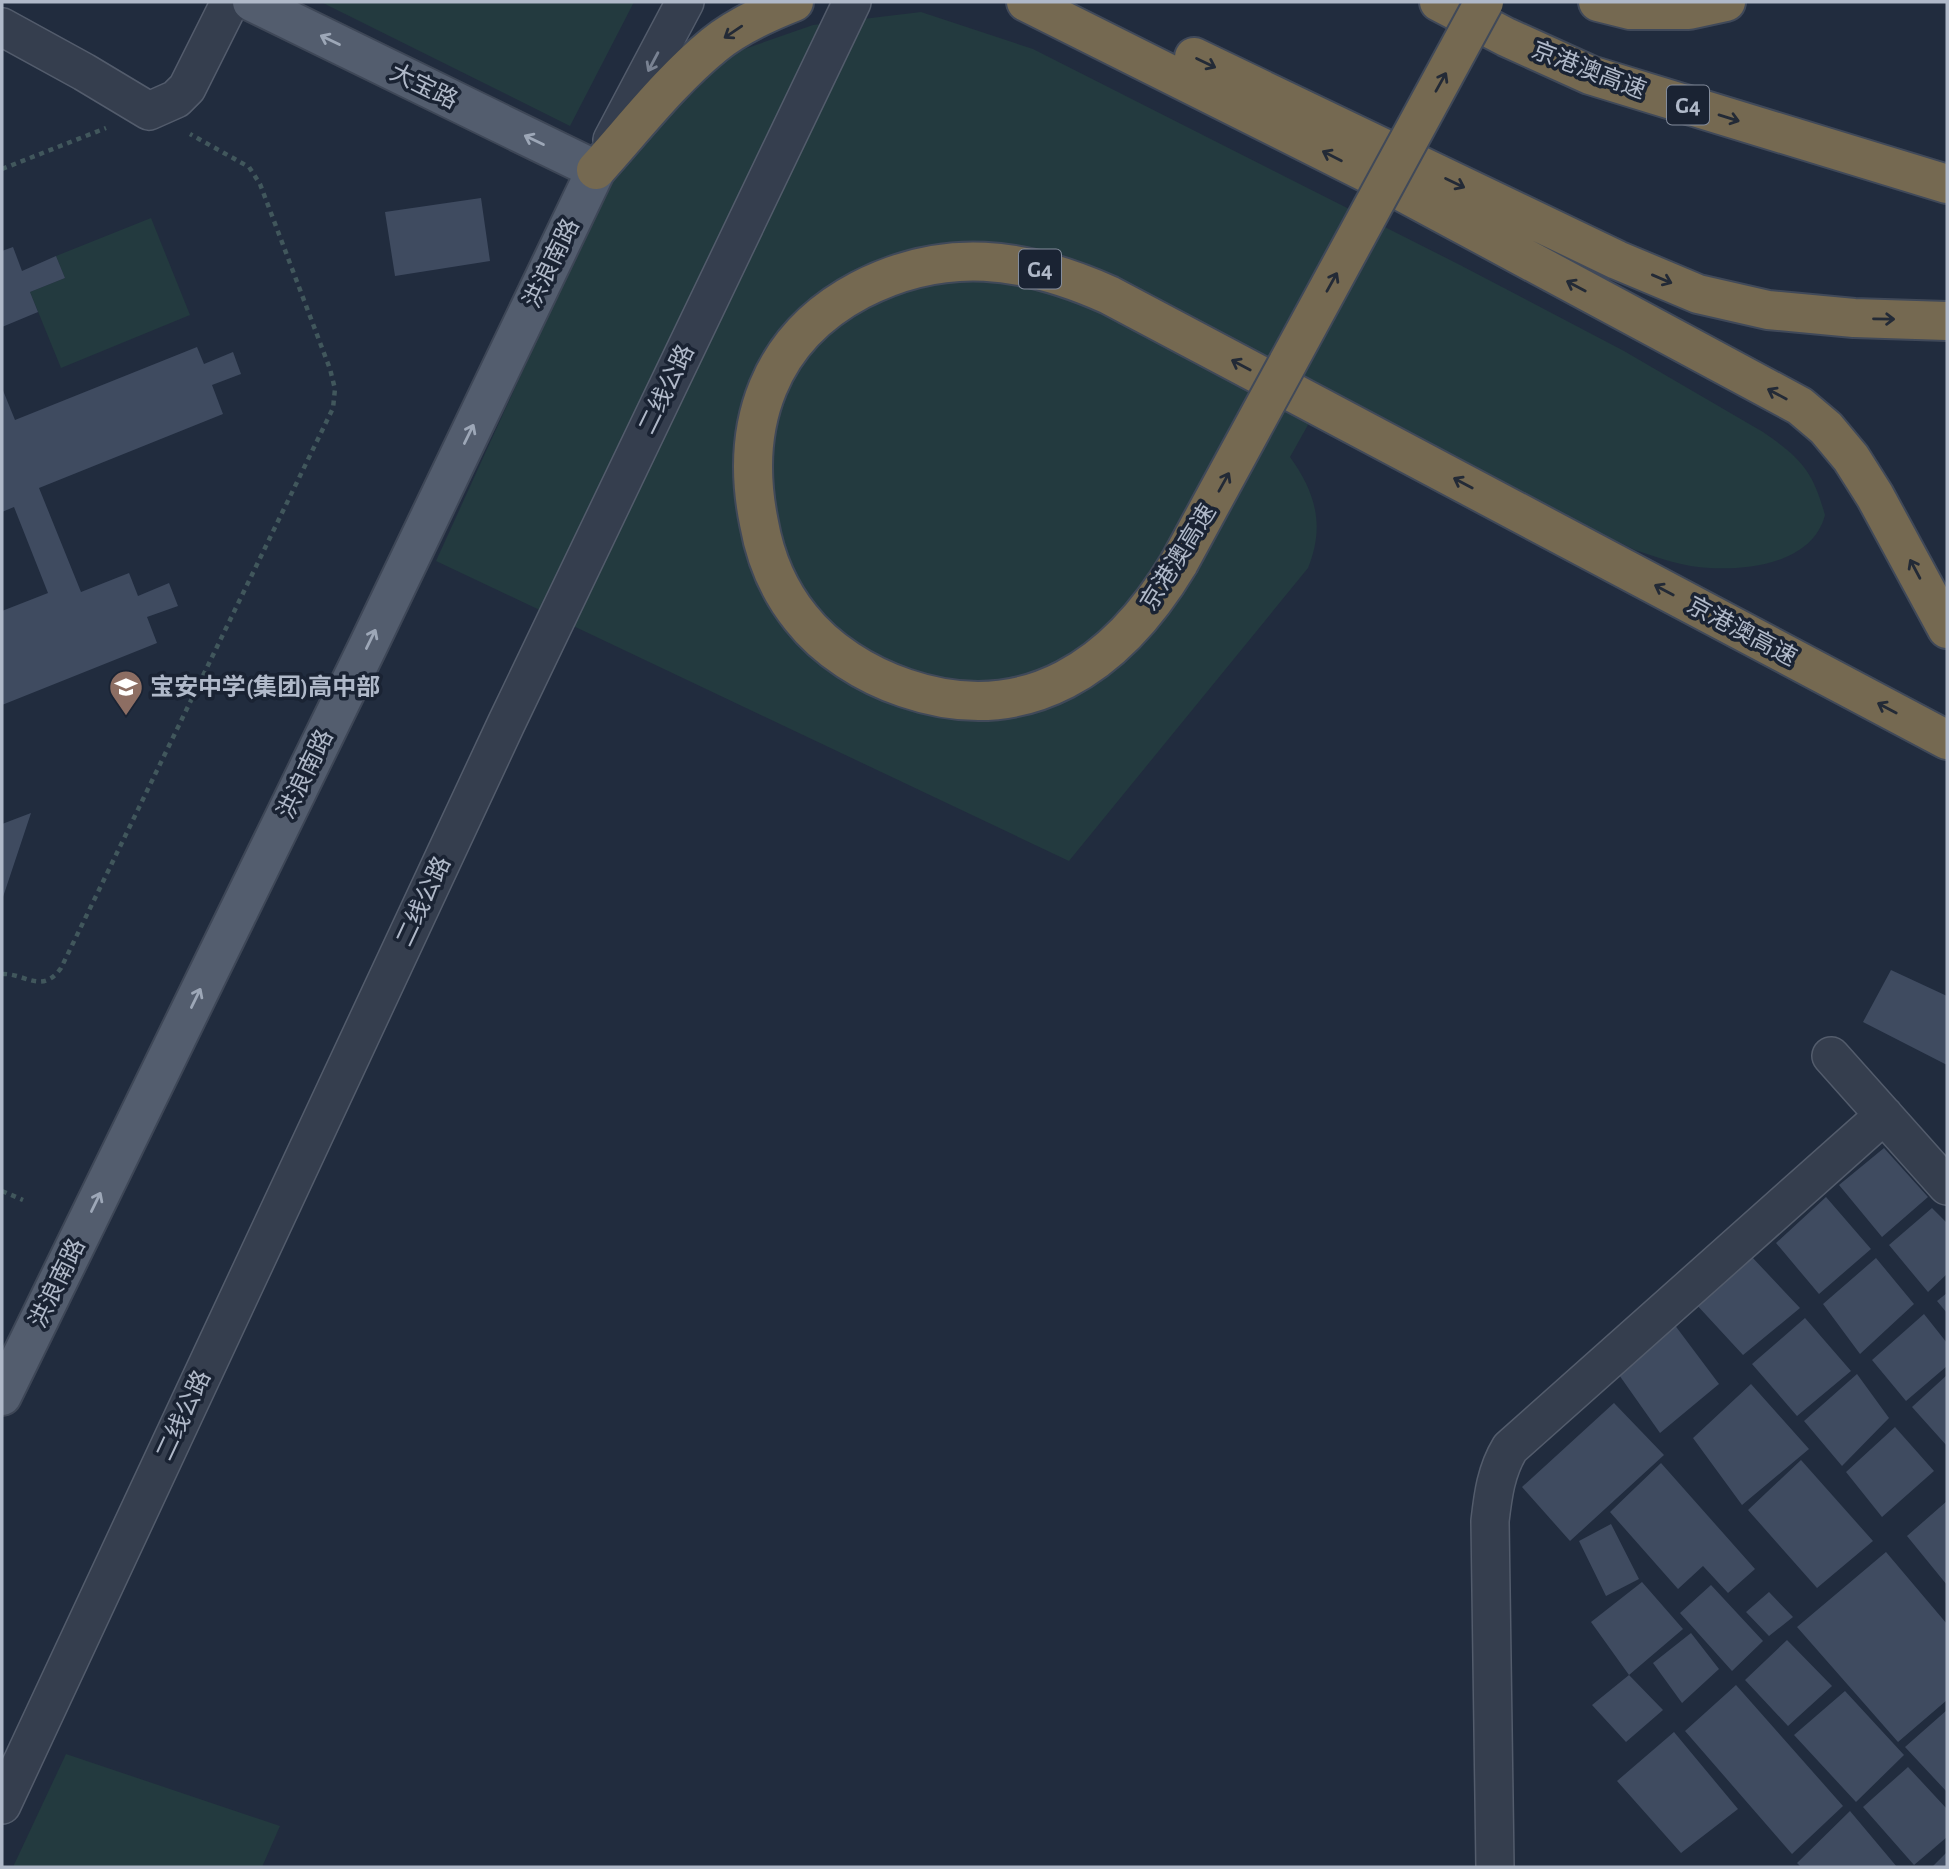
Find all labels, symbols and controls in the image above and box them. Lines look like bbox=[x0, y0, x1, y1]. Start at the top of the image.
one-way arrow bbox=[724, 25, 743, 39]
one-way arrow bbox=[320, 32, 341, 46]
street label: 京港澳高速 bbox=[1528, 36, 1650, 104]
one-way arrow bbox=[646, 51, 659, 72]
one-way arrow bbox=[1195, 57, 1216, 70]
street label: 大宝路 bbox=[386, 59, 462, 113]
one-way arrow bbox=[1435, 72, 1448, 93]
road number: G4 bbox=[1667, 86, 1709, 124]
one-way arrow bbox=[1717, 113, 1739, 125]
one-way arrow bbox=[524, 133, 545, 146]
one-way arrow bbox=[1322, 148, 1343, 162]
one-way arrow bbox=[1444, 176, 1465, 190]
street label: 洪浪南路 bbox=[518, 214, 584, 312]
road number: G4 bbox=[1019, 250, 1061, 288]
one-way arrow bbox=[1325, 272, 1339, 292]
one-way arrow bbox=[1650, 273, 1672, 286]
one-way arrow bbox=[1567, 279, 1587, 293]
one-way arrow bbox=[1872, 313, 1895, 326]
street label: 二线公路 bbox=[633, 340, 699, 438]
one-way arrow bbox=[1231, 358, 1252, 372]
one-way arrow bbox=[1767, 386, 1787, 400]
one-way arrow bbox=[463, 424, 476, 445]
one-way arrow bbox=[1217, 472, 1231, 492]
one-way arrow bbox=[1453, 476, 1474, 490]
street label: 京港澳高速 bbox=[1135, 499, 1221, 615]
one-way arrow bbox=[1908, 559, 1921, 580]
one-way arrow bbox=[1654, 583, 1675, 596]
street label: 京港澳高速 bbox=[1683, 591, 1801, 671]
one-way arrow bbox=[365, 629, 378, 650]
school or university icon: 宝安中学(集团)高中部 bbox=[107, 668, 145, 717]
place label: 宝安中学(集团)高中部 bbox=[150, 674, 380, 700]
one-way arrow bbox=[1877, 701, 1898, 714]
street label: 洪浪南路 bbox=[272, 725, 338, 823]
street label: 二线公路 bbox=[391, 852, 455, 950]
one-way arrow bbox=[190, 988, 203, 1009]
one-way arrow bbox=[90, 1192, 104, 1213]
street label: 洪浪南路 bbox=[24, 1234, 90, 1332]
street label: 二线公路 bbox=[151, 1366, 215, 1464]

